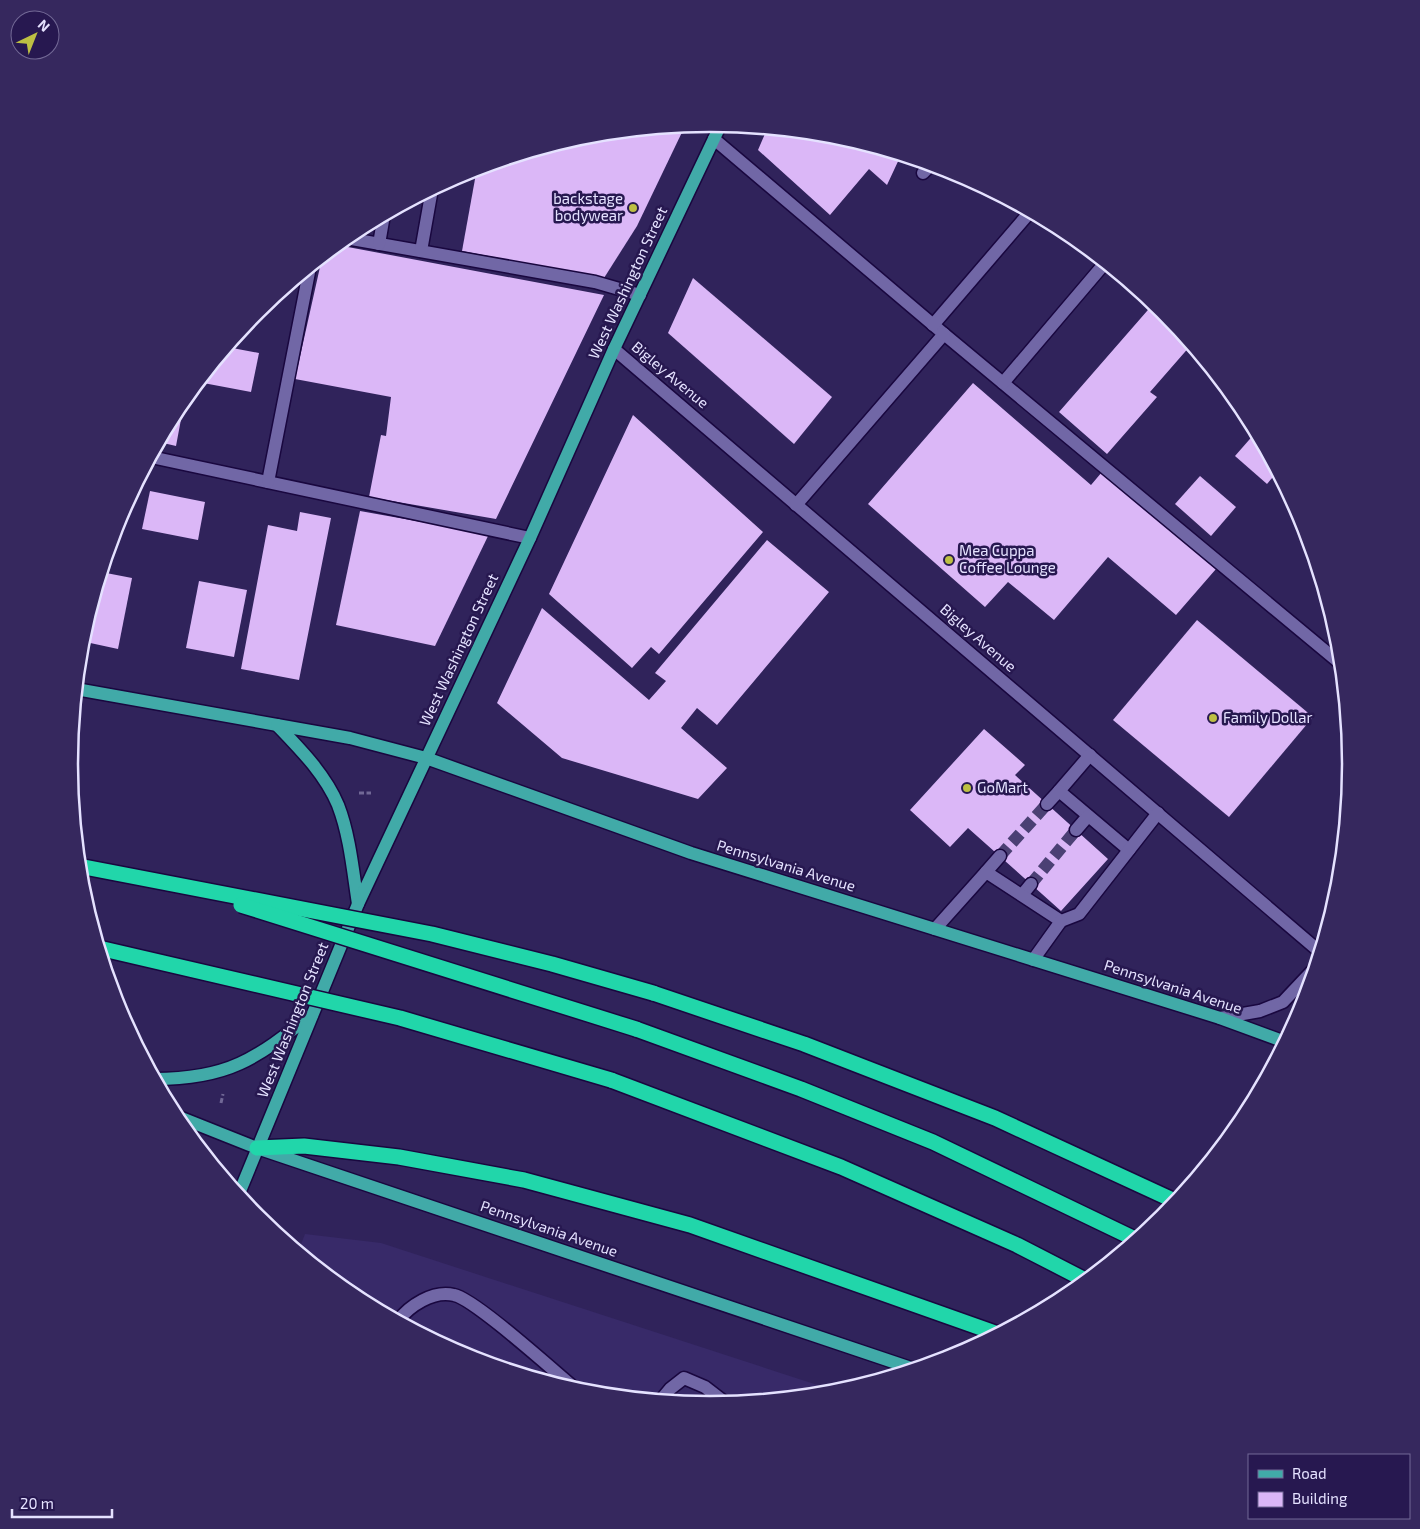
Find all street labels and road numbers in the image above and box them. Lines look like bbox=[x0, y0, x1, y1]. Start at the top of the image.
street label: West Washington Street bbox=[584, 203, 670, 362]
street label: Bigley Avenue bbox=[629, 337, 713, 412]
street label: West Washington Street bbox=[415, 570, 501, 729]
street label: Bigley Avenue bbox=[937, 599, 1020, 675]
street label: Pennsylvania Avenue bbox=[715, 835, 858, 895]
street label: West Washington Street bbox=[253, 939, 332, 1100]
street label: Pennsylvania Avenue bbox=[1102, 955, 1245, 1017]
street label: Pennsylvania Avenue bbox=[478, 1196, 620, 1260]

